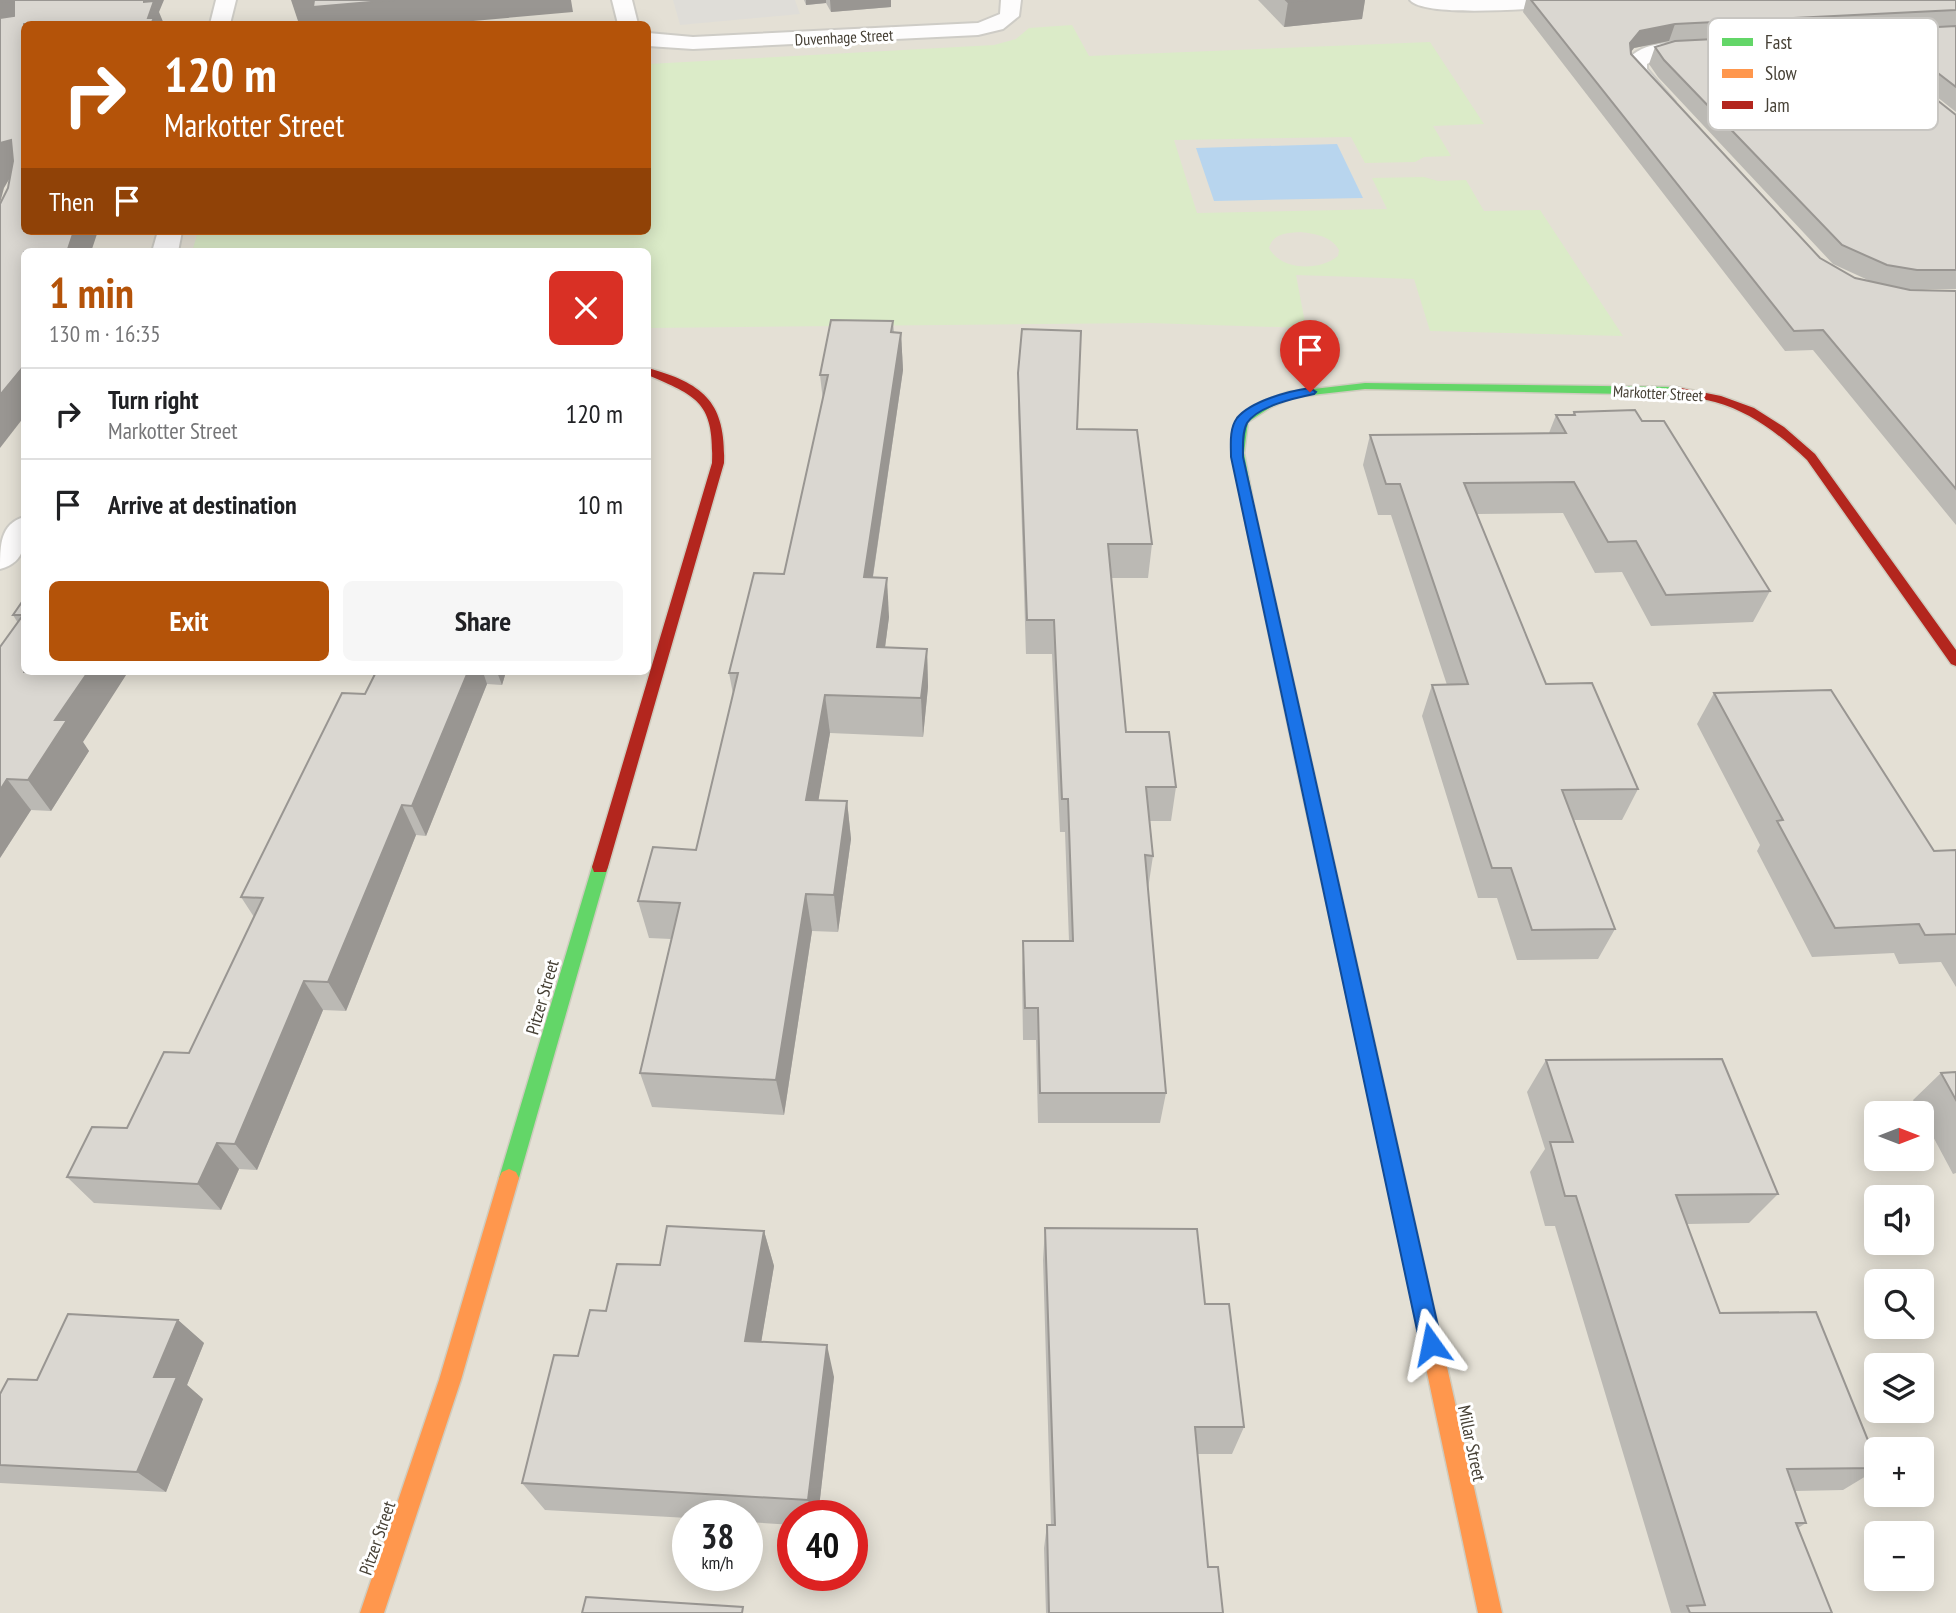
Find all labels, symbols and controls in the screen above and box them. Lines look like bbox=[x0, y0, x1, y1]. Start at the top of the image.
legend bbox=[1708, 18, 1938, 130]
street label: Duvenhage Street bbox=[794, 24, 894, 50]
text: Fast bbox=[1765, 30, 1793, 54]
text: 120 m bbox=[164, 42, 277, 106]
icon: right bbox=[49, 49, 140, 140]
text: Slow bbox=[1765, 61, 1798, 85]
text: Jam bbox=[1764, 93, 1790, 117]
text: Markotter Street bbox=[164, 104, 344, 146]
icon: arrive bbox=[108, 182, 146, 220]
text: Then bbox=[49, 185, 94, 218]
text: 1 min bbox=[49, 265, 134, 320]
button: close bbox=[549, 271, 623, 345]
text: 130 m · 16:35 bbox=[49, 319, 161, 348]
pin bbox=[1280, 320, 1340, 392]
icon: arrive bbox=[1291, 331, 1329, 369]
street label: Markotter Street bbox=[1612, 381, 1704, 405]
text: Turn right bbox=[108, 383, 199, 416]
icon: right bbox=[49, 395, 87, 433]
text: 120 m bbox=[565, 397, 623, 430]
text: Markotter Street bbox=[108, 416, 238, 445]
icon: arrive bbox=[49, 486, 87, 524]
text: Arrive at destination bbox=[108, 488, 297, 521]
text: 10 m bbox=[577, 488, 623, 521]
button: Exit bbox=[49, 581, 329, 661]
button: Share bbox=[343, 581, 623, 661]
street label: Pitzer Street bbox=[520, 957, 564, 1037]
north arrow bbox=[1864, 1101, 1934, 1171]
map controls bbox=[1864, 1101, 1934, 1591]
button: sound bbox=[1864, 1185, 1934, 1255]
button: search bbox=[1864, 1269, 1934, 1339]
position arrow bbox=[1394, 1307, 1468, 1381]
button: layers bbox=[1864, 1353, 1934, 1423]
street label: Millar Street bbox=[1453, 1403, 1491, 1483]
button: + bbox=[1864, 1437, 1934, 1507]
street label: Pitzer Street bbox=[354, 1498, 400, 1578]
speed limit sign: 40 bbox=[777, 1500, 868, 1591]
text: 38 bbox=[701, 1513, 734, 1559]
button: − bbox=[1864, 1521, 1934, 1591]
text: km/h bbox=[702, 1551, 733, 1574]

